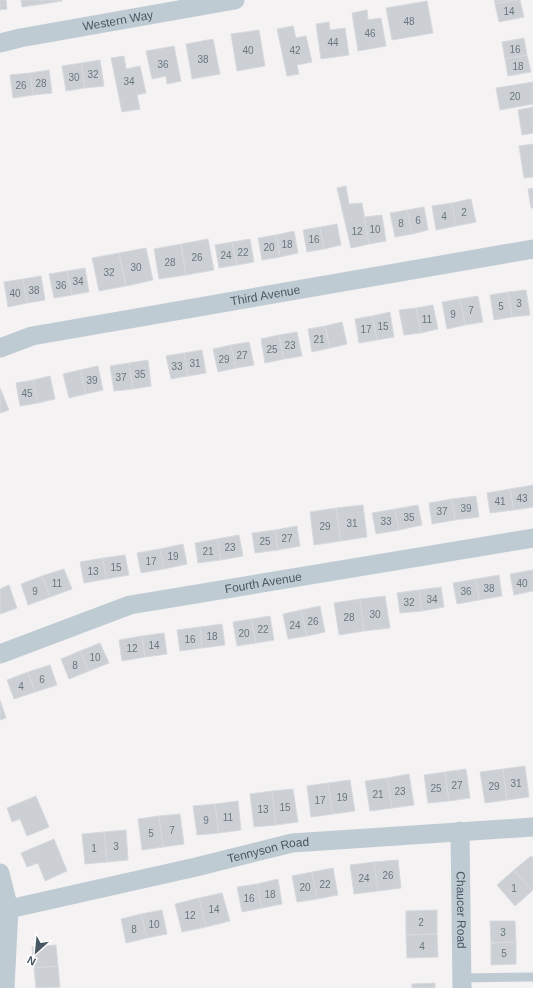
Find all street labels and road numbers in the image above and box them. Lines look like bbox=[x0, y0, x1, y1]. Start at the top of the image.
street label: Western Way bbox=[81, 8, 154, 34]
street label: Third Avenue bbox=[229, 282, 302, 308]
street label: Fourth Avenue bbox=[224, 569, 303, 596]
street label: Tennyson Road bbox=[226, 835, 310, 866]
street label: Chaucer Road bbox=[454, 871, 468, 949]

